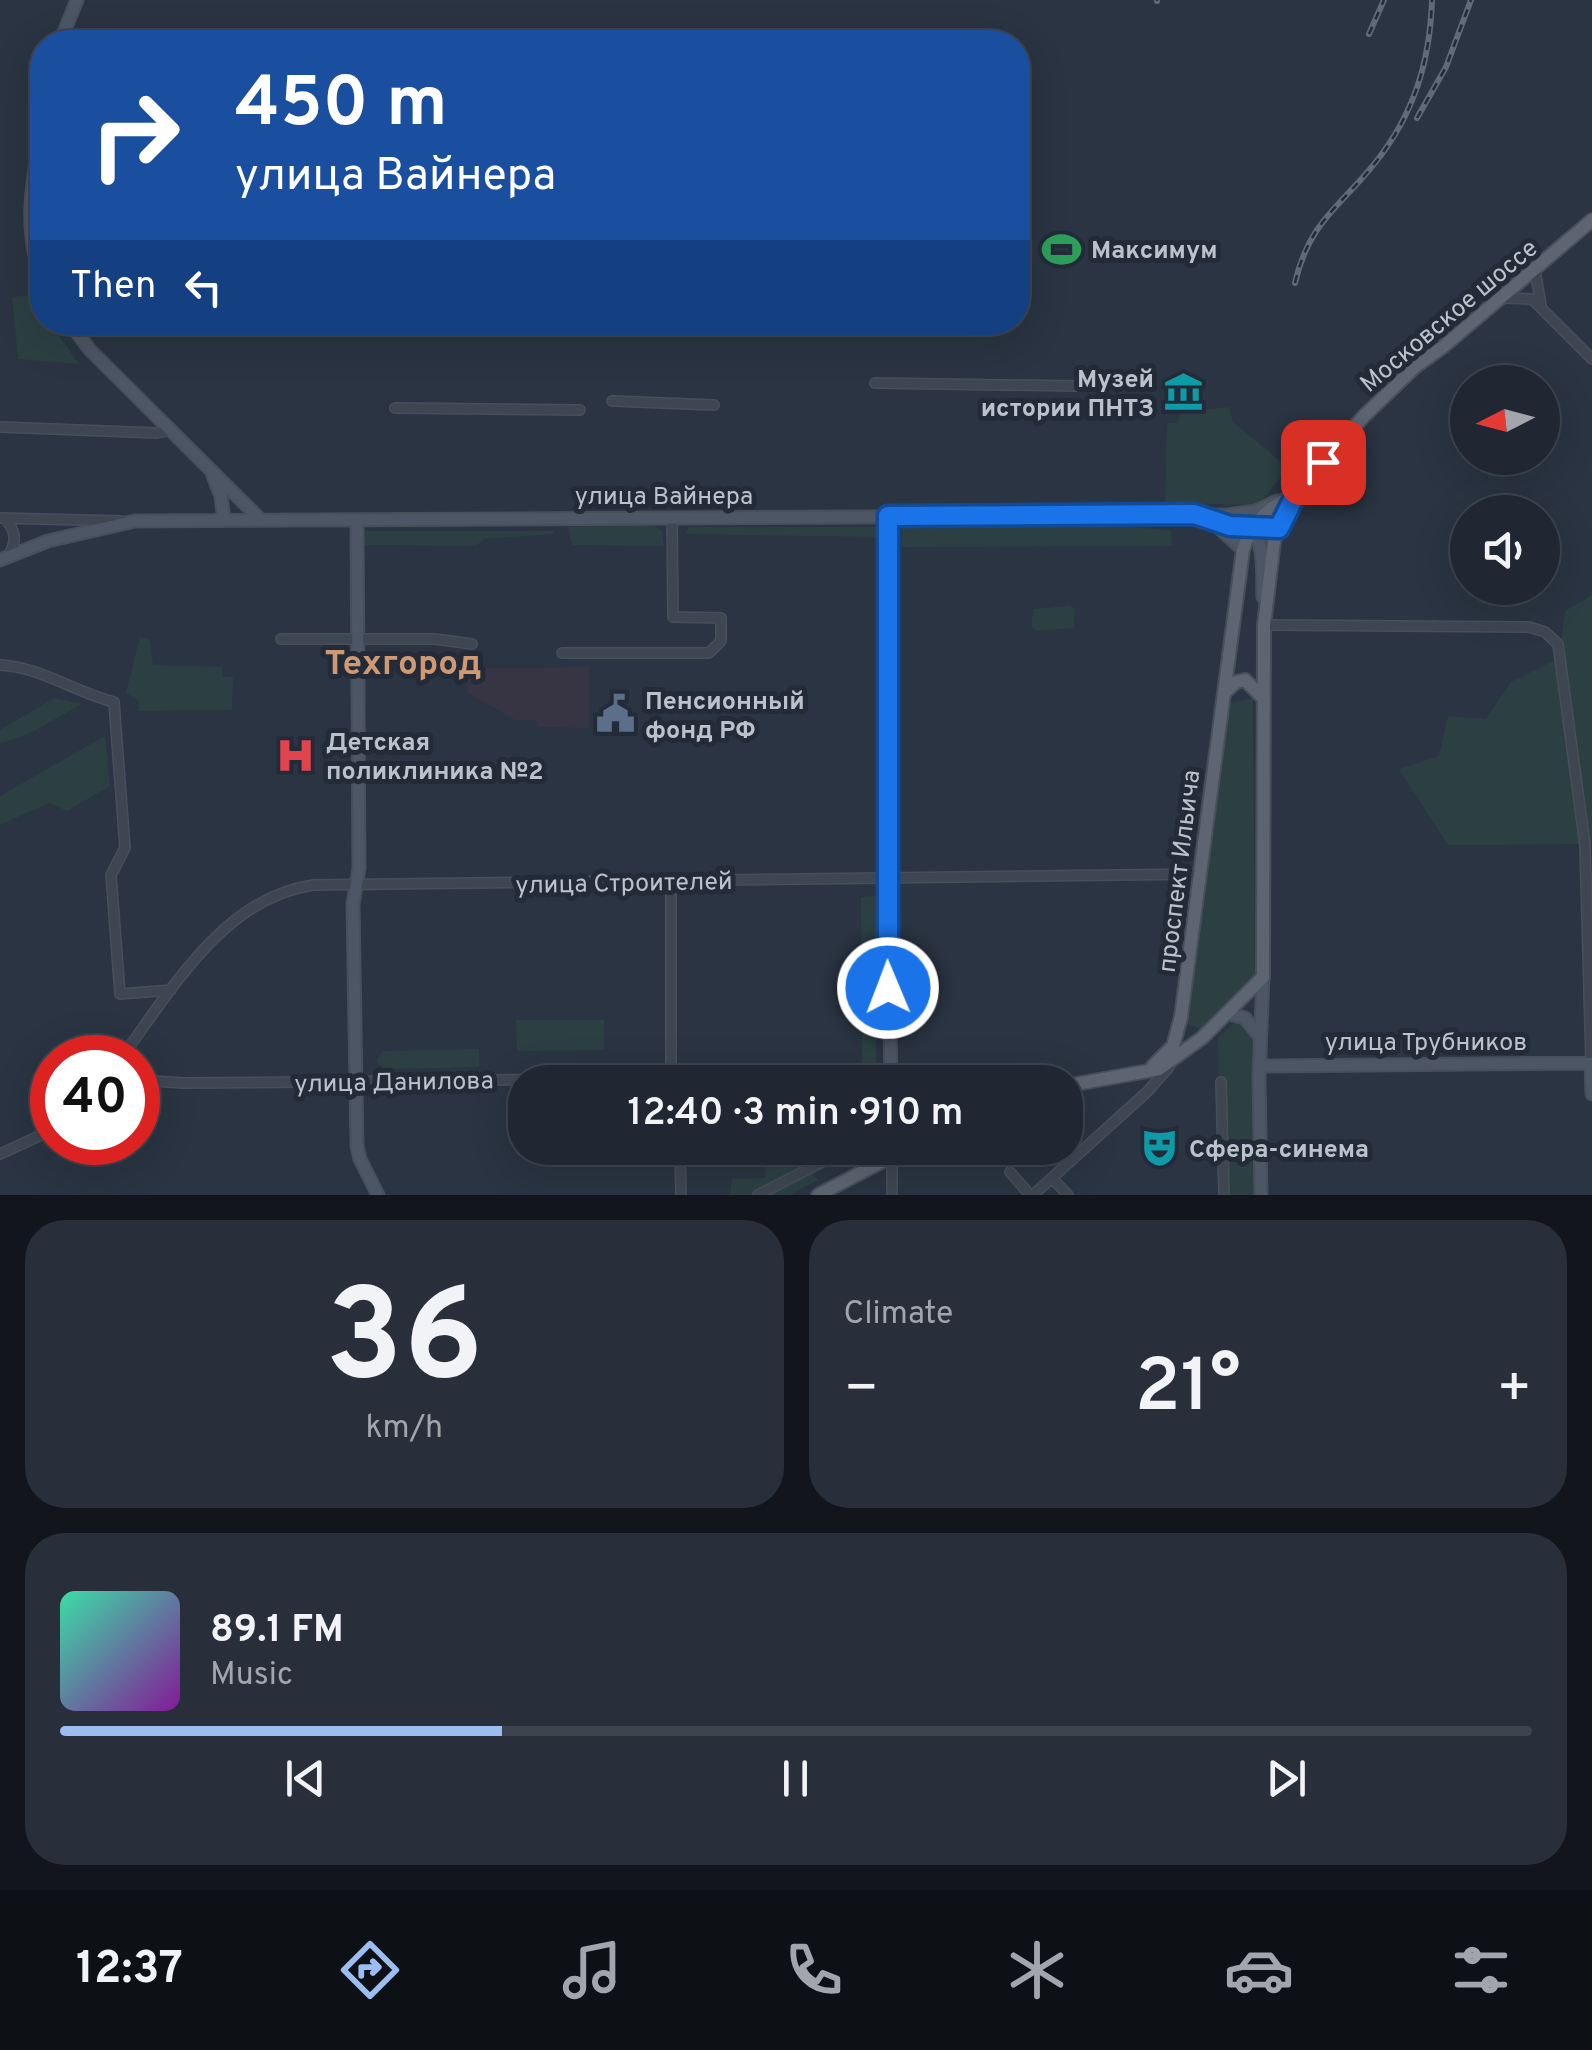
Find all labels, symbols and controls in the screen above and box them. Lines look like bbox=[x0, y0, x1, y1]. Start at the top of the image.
text: 450 m bbox=[235, 62, 447, 151]
icon: right bbox=[70, 70, 200, 200]
text: улица Вайнера bbox=[235, 149, 556, 206]
sports icon: Максимум bbox=[1040, 228, 1082, 270]
street label: Московское шоссе bbox=[1354, 234, 1545, 401]
place label: Максимум bbox=[1091, 236, 1218, 268]
icon: left bbox=[176, 260, 231, 315]
text: Then bbox=[70, 263, 156, 312]
place label: Музей истории ПНТЗ bbox=[981, 365, 1154, 426]
north arrow bbox=[1450, 365, 1560, 475]
map controls bbox=[1450, 365, 1560, 605]
museum icon: Музей истории ПНТЗ bbox=[1163, 371, 1205, 413]
pin bbox=[1281, 420, 1366, 505]
icon: arrive bbox=[1296, 435, 1351, 490]
street label: улица Вайнера bbox=[575, 482, 753, 514]
button: sound bbox=[1450, 495, 1560, 605]
district label: Техгород bbox=[325, 643, 481, 687]
place label: Пенсионный фонд РФ bbox=[645, 687, 805, 748]
public building icon: Пенсионный фонд РФ bbox=[594, 693, 636, 735]
place label: Детская поликлиника №2 bbox=[326, 728, 544, 789]
hospital icon: Детская поликлиника №2 bbox=[275, 734, 317, 776]
street label: проспект Ильича bbox=[1153, 768, 1209, 975]
street label: улица Строителей bbox=[515, 867, 733, 903]
position arrow bbox=[836, 936, 940, 1040]
street label: улица Трубников bbox=[1325, 1028, 1527, 1060]
speed limit sign: 40 bbox=[30, 1035, 160, 1165]
street label: улица Данилова bbox=[294, 1066, 494, 1102]
text: 12:40 · 3 min · 910 m bbox=[628, 1090, 963, 1139]
theatre icon: Сфера-синема bbox=[1138, 1127, 1180, 1169]
place label: Сфера-синема bbox=[1189, 1135, 1369, 1167]
text: 36 bbox=[325, 1261, 483, 1426]
text: Climate bbox=[844, 1295, 953, 1335]
text: 21° bbox=[1135, 1343, 1241, 1438]
text: − bbox=[844, 1356, 879, 1426]
text: + bbox=[1497, 1356, 1532, 1426]
text: km/h bbox=[365, 1409, 443, 1449]
text: 89.1 FM bbox=[210, 1607, 344, 1656]
text: Music bbox=[210, 1656, 293, 1696]
icon: previous bbox=[278, 1751, 333, 1806]
icon: pause bbox=[768, 1751, 823, 1806]
icon: next bbox=[1259, 1751, 1314, 1806]
icon: directions bbox=[335, 1935, 405, 2005]
icon: music bbox=[557, 1935, 627, 2005]
icon: phone bbox=[779, 1935, 849, 2005]
icon: climate bbox=[1002, 1935, 1072, 2005]
icon: car bbox=[1224, 1935, 1294, 2005]
icon: filters bbox=[1446, 1935, 1516, 2005]
text: 12:37 bbox=[76, 1942, 183, 1999]

